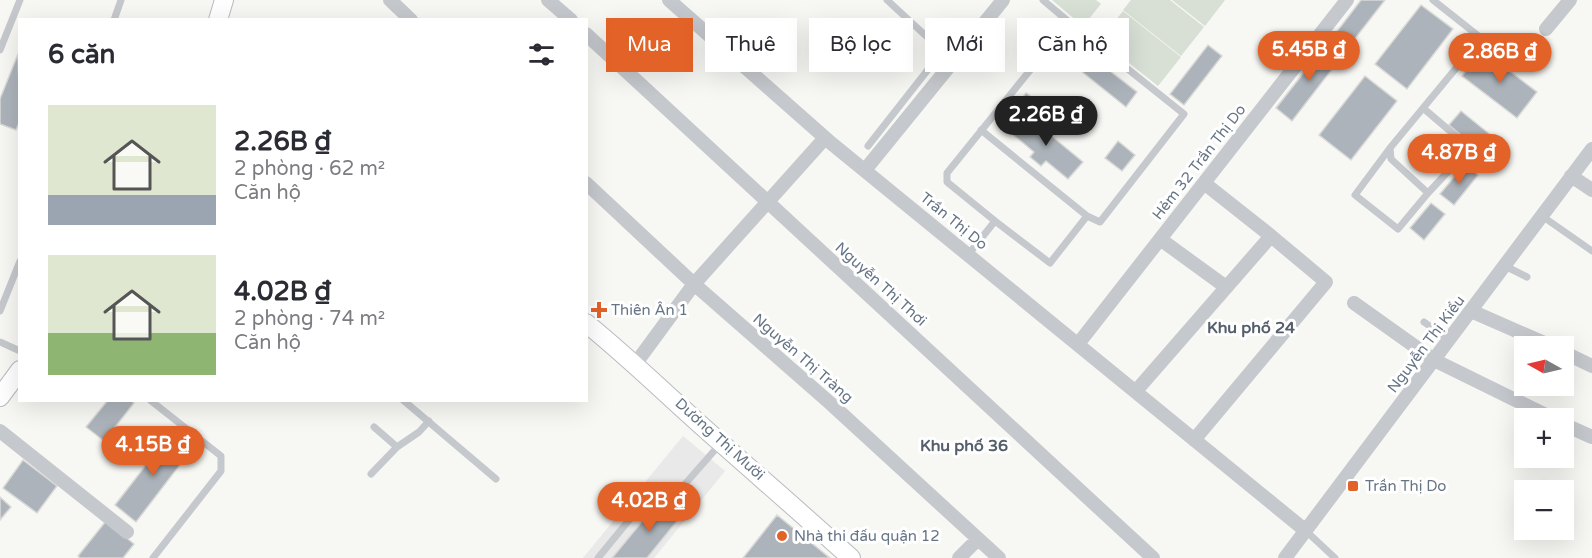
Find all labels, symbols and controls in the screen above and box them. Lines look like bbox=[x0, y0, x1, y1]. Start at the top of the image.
chip: Mua bbox=[606, 18, 693, 72]
chip: Thuê bbox=[705, 18, 797, 72]
chip: Bộ lọc bbox=[809, 18, 913, 72]
chip: Mới bbox=[925, 18, 1005, 72]
chip: Căn hộ bbox=[1017, 18, 1129, 72]
pin: 5.45B ₫ bbox=[1254, 31, 1364, 82]
pin: 2.86B ₫ bbox=[1445, 33, 1555, 84]
icon: filters bbox=[525, 38, 558, 71]
text: 5.45B ₫ bbox=[1272, 38, 1346, 62]
text: 6 căn bbox=[48, 39, 115, 70]
text: 2.86B ₫ bbox=[1463, 40, 1537, 64]
pin: 2.26B ₫ bbox=[991, 96, 1101, 147]
street label: Hẻm 32 Trần Thị Do bbox=[1148, 101, 1250, 223]
text: 2.26B ₫ bbox=[1008, 103, 1084, 127]
text: 2.26B ₫ bbox=[234, 126, 332, 157]
icon: home bbox=[96, 129, 168, 201]
pin: 4.87B ₫ bbox=[1404, 134, 1514, 185]
text: 4.87B ₫ bbox=[1422, 141, 1496, 165]
text: 2 phòng · 62 m² bbox=[234, 157, 385, 181]
text: Căn hộ bbox=[234, 181, 301, 205]
street label: Trần Thị Do bbox=[917, 188, 991, 254]
street label: Nguyễn Thị Thơi bbox=[832, 238, 930, 330]
text: 4.02B ₫ bbox=[234, 276, 332, 307]
icon: home bbox=[96, 279, 168, 351]
street label: Nguyễn Thị Kiểu bbox=[1384, 292, 1468, 396]
place label: Thiên Ân 1 bbox=[611, 301, 688, 319]
marker: Thiên Ân 1 bbox=[592, 303, 606, 317]
text: 2 phòng · 74 m² bbox=[234, 307, 385, 331]
street label: Nguyễn Thị Tràng bbox=[749, 310, 857, 406]
district label: Khu phố 24 bbox=[1207, 318, 1295, 338]
text: Căn hộ bbox=[234, 331, 301, 355]
north arrow bbox=[1514, 336, 1574, 396]
map controls bbox=[1514, 336, 1574, 540]
street label: Dương Thị Mười bbox=[672, 394, 768, 484]
button: + bbox=[1514, 408, 1574, 468]
pin: 4.15B ₫ bbox=[98, 426, 208, 477]
text: 4.15B ₫ bbox=[115, 433, 191, 457]
district label: Khu phố 36 bbox=[920, 436, 1008, 456]
place label: Trần Thị Do bbox=[1365, 477, 1446, 495]
marker: Trần Thị Do bbox=[1346, 479, 1360, 493]
button: − bbox=[1514, 480, 1574, 540]
pin: 4.02B ₫ bbox=[594, 482, 704, 533]
text: 4.02B ₫ bbox=[611, 489, 687, 513]
place label: Nhà thi đấu quận 12 bbox=[794, 527, 940, 545]
marker: Nhà thi đấu quận 12 bbox=[775, 529, 789, 543]

